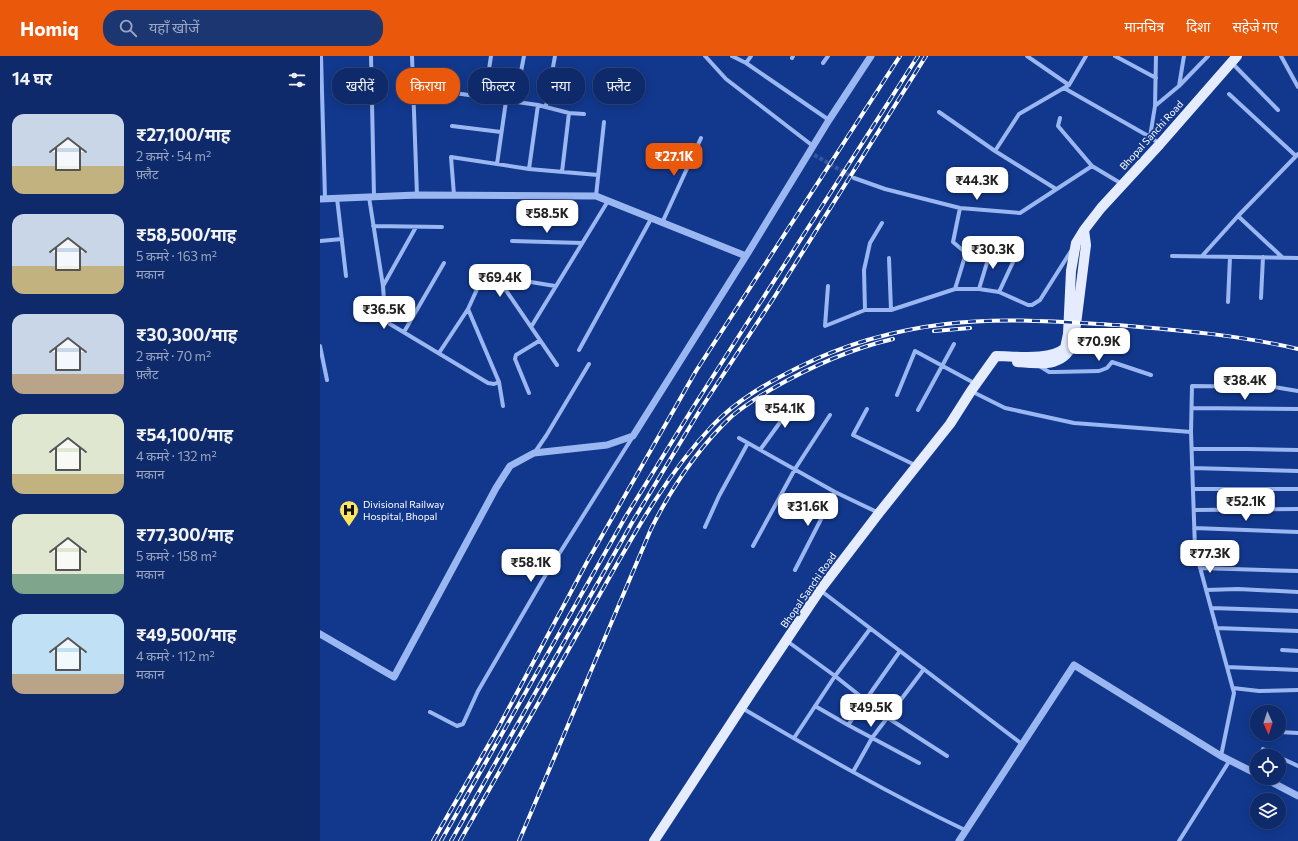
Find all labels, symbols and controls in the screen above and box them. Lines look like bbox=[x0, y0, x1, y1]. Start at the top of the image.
search box bbox=[103, 10, 383, 46]
text: Homiq bbox=[20, 17, 79, 40]
icon: search bbox=[117, 17, 139, 39]
text: यहाँ खोजें bbox=[149, 18, 199, 36]
text: मानचित्र bbox=[1124, 18, 1164, 35]
text: दिशा bbox=[1186, 18, 1210, 35]
text: सहेजे गए bbox=[1232, 18, 1278, 35]
text: 14 घर bbox=[12, 68, 52, 89]
chip: खरीदें bbox=[332, 68, 388, 104]
chip: किराया bbox=[396, 68, 460, 104]
chip: फ़िल्टर bbox=[468, 68, 529, 104]
chip: नया bbox=[537, 68, 585, 104]
chip: फ़्लैट bbox=[593, 68, 645, 104]
icon: filters bbox=[286, 69, 308, 91]
street label: Bhopal Sanchi Road bbox=[1117, 98, 1185, 172]
text: ₹27,100/माह bbox=[136, 124, 230, 145]
icon: home bbox=[44, 130, 92, 178]
pin: ₹27.1K bbox=[641, 143, 707, 177]
text: 2 कमरे · 54 m² bbox=[136, 148, 211, 164]
text: ₹27.1K bbox=[655, 148, 693, 164]
text: फ़्लैट bbox=[136, 166, 159, 182]
pin: ₹44.3K bbox=[944, 167, 1010, 201]
text: ₹44.3K bbox=[955, 172, 999, 188]
pin: ₹58.5K bbox=[514, 200, 580, 234]
text: ₹58.5K bbox=[525, 205, 569, 221]
text: ₹58,500/माह bbox=[136, 224, 236, 245]
icon: home bbox=[44, 230, 92, 278]
pin: ₹30.3K bbox=[960, 236, 1026, 270]
text: ₹30.3K bbox=[971, 241, 1015, 257]
text: 5 कमरे · 163 m² bbox=[136, 248, 217, 264]
pin: ₹69.4K bbox=[467, 264, 533, 298]
text: मकान bbox=[136, 266, 164, 282]
text: ₹69.4K bbox=[478, 269, 522, 285]
pin: ₹36.5K bbox=[351, 296, 417, 330]
text: ₹36.5K bbox=[362, 301, 406, 317]
text: ₹30,300/माह bbox=[136, 324, 237, 345]
pin: ₹70.9K bbox=[1066, 328, 1132, 362]
icon: home bbox=[44, 330, 92, 378]
text: ₹70.9K bbox=[1077, 333, 1121, 349]
text: 2 कमरे · 70 m² bbox=[136, 348, 211, 364]
text: फ़्लैट bbox=[136, 366, 159, 382]
pin: ₹38.4K bbox=[1212, 367, 1278, 401]
text: ₹38.4K bbox=[1223, 372, 1267, 388]
pin: ₹54.1K bbox=[752, 395, 818, 429]
text: ₹54.1K bbox=[765, 400, 805, 416]
text: ₹54,100/माह bbox=[136, 424, 233, 445]
icon: home bbox=[44, 430, 92, 478]
text: 4 कमरे · 132 m² bbox=[136, 448, 217, 464]
text: मकान bbox=[136, 466, 164, 482]
pin: ₹52.1K bbox=[1213, 488, 1279, 522]
pin: ₹31.6K bbox=[775, 493, 841, 527]
text: ₹52.1K bbox=[1226, 493, 1266, 509]
place label: Divisional Railway Hospital, Bhopal bbox=[363, 498, 444, 522]
text: ₹31.6K bbox=[787, 498, 829, 514]
hospital icon: Divisional Railway Hospital, Bhopal bbox=[338, 499, 360, 527]
text: ₹77,300/माह bbox=[136, 524, 234, 545]
icon: home bbox=[44, 530, 92, 578]
pin: ₹77.3K bbox=[1177, 540, 1243, 574]
text: ₹77.3K bbox=[1189, 545, 1231, 561]
text: 5 कमरे · 158 m² bbox=[136, 548, 217, 564]
pin: ₹58.1K bbox=[498, 549, 564, 583]
street label: Bhopal Sanchi Road bbox=[778, 550, 839, 630]
text: ₹58.1K bbox=[511, 554, 551, 570]
text: मकान bbox=[136, 566, 164, 582]
text: ₹49,500/माह bbox=[136, 624, 236, 645]
icon: home bbox=[44, 630, 92, 678]
text: 4 कमरे · 112 m² bbox=[136, 648, 215, 664]
text: मकान bbox=[136, 666, 164, 682]
pin: ₹49.5K bbox=[838, 694, 904, 728]
text: ₹49.5K bbox=[849, 699, 893, 715]
north arrow bbox=[1250, 705, 1286, 741]
map controls bbox=[1250, 705, 1286, 829]
button: locate bbox=[1250, 749, 1286, 785]
button: layers bbox=[1250, 793, 1286, 829]

